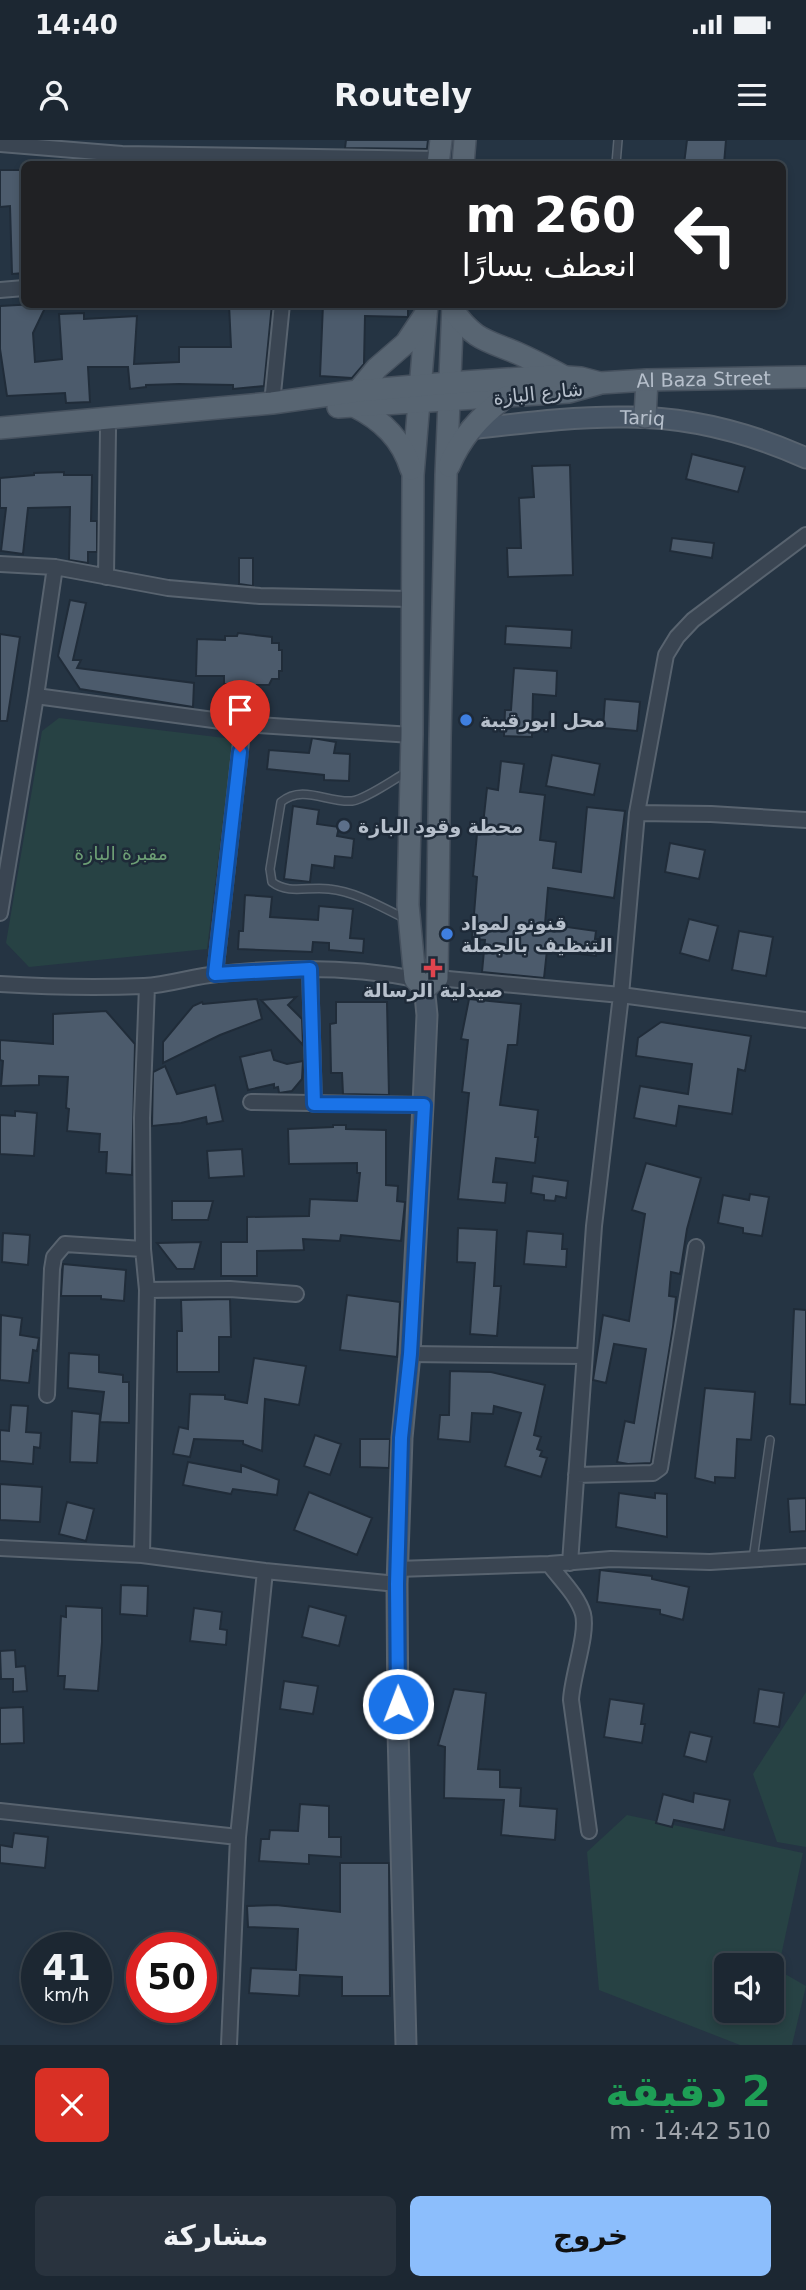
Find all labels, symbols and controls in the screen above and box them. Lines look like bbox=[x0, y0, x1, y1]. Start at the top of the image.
text: 14:40 bbox=[35, 10, 118, 40]
icon: person bbox=[35, 76, 73, 114]
text: Routely bbox=[334, 76, 472, 114]
icon: menu bbox=[733, 76, 771, 114]
text: 260 m bbox=[466, 187, 636, 244]
icon: left bbox=[660, 189, 751, 280]
text: انعطف يسارًا bbox=[462, 246, 636, 284]
street label: Al Baza Street bbox=[636, 367, 771, 392]
street label: شارع البازة bbox=[492, 377, 584, 410]
street label: Tariq bbox=[619, 406, 666, 430]
pin bbox=[210, 680, 270, 752]
icon: arrive bbox=[221, 691, 259, 729]
place label: محل ابورقيبة bbox=[480, 709, 605, 732]
marker: محل ابورقيبة bbox=[458, 712, 474, 728]
place label: محطة وقود البازة bbox=[358, 815, 523, 838]
marker: محطة وقود البازة bbox=[336, 818, 352, 834]
park label: مقبرة البازة bbox=[74, 842, 168, 865]
place label: قنونو لمواد التنظيف بالجملة bbox=[461, 912, 613, 956]
marker: قنونو لمواد التنظيف بالجملة bbox=[439, 926, 455, 942]
marker: صيدلية الرسالة bbox=[425, 960, 441, 976]
place label: صيدلية الرسالة bbox=[363, 979, 503, 1002]
position arrow bbox=[361, 1667, 435, 1741]
speed limit sign: 50 bbox=[126, 1932, 217, 2023]
text: 41 bbox=[42, 1948, 91, 1988]
map controls bbox=[714, 1953, 784, 2023]
button: sound bbox=[714, 1953, 784, 2023]
text: km/h bbox=[44, 1984, 89, 2005]
text: 2 دقيقة bbox=[605, 2067, 771, 2116]
button: close bbox=[35, 2068, 109, 2142]
text: 510 m · 14:42 bbox=[609, 2118, 771, 2144]
button: مشاركة bbox=[35, 2196, 396, 2276]
button: خروج bbox=[410, 2196, 771, 2276]

